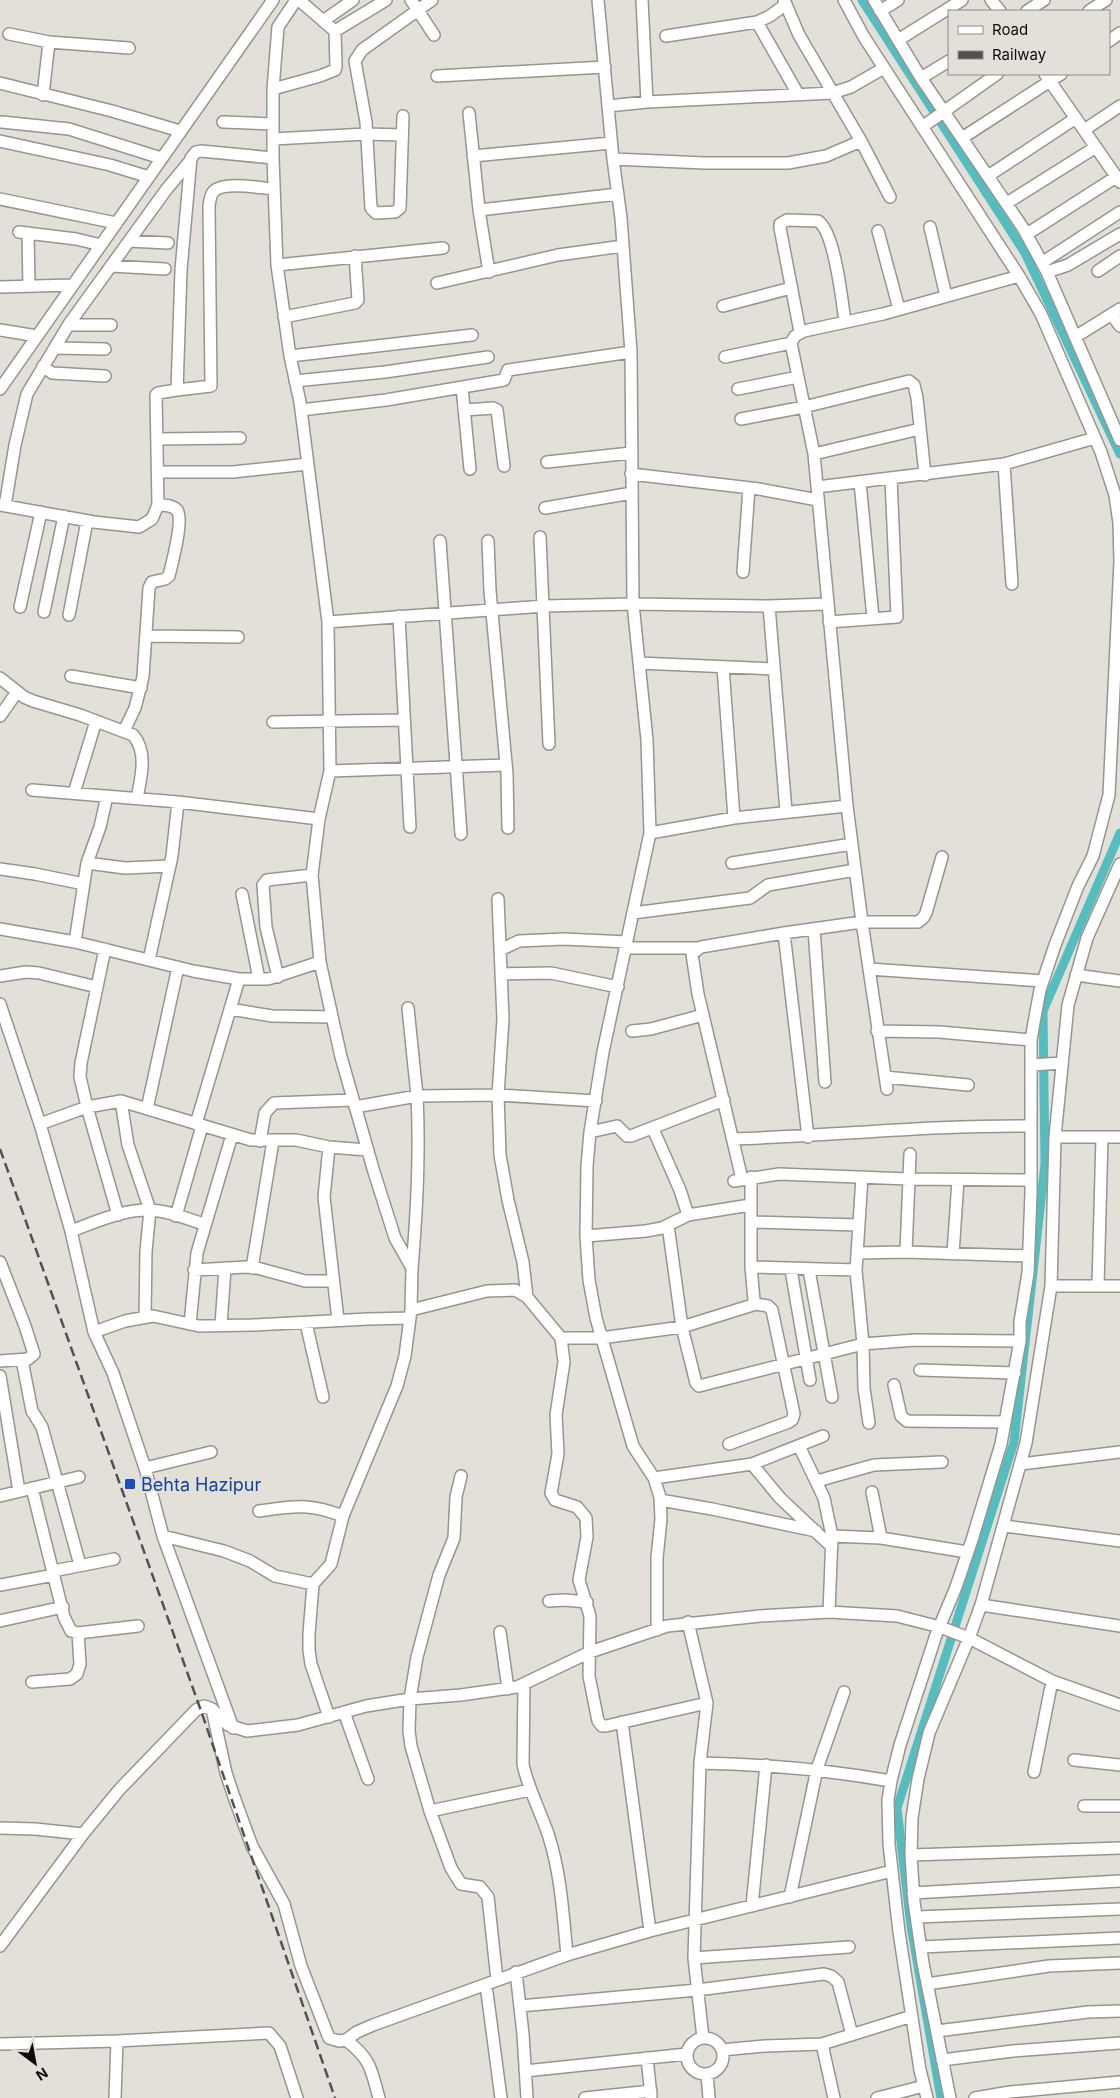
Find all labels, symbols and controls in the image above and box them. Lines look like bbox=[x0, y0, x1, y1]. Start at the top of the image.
legend bbox=[948, 10, 1110, 75]
text: Road bbox=[992, 20, 1028, 39]
text: Railway bbox=[992, 45, 1047, 64]
place label: Behta Hazipur bbox=[141, 1474, 262, 1495]
marker: Behta Hazipur bbox=[123, 1477, 137, 1491]
north arrow bbox=[10, 2038, 60, 2088]
text: N bbox=[33, 2064, 51, 2084]

